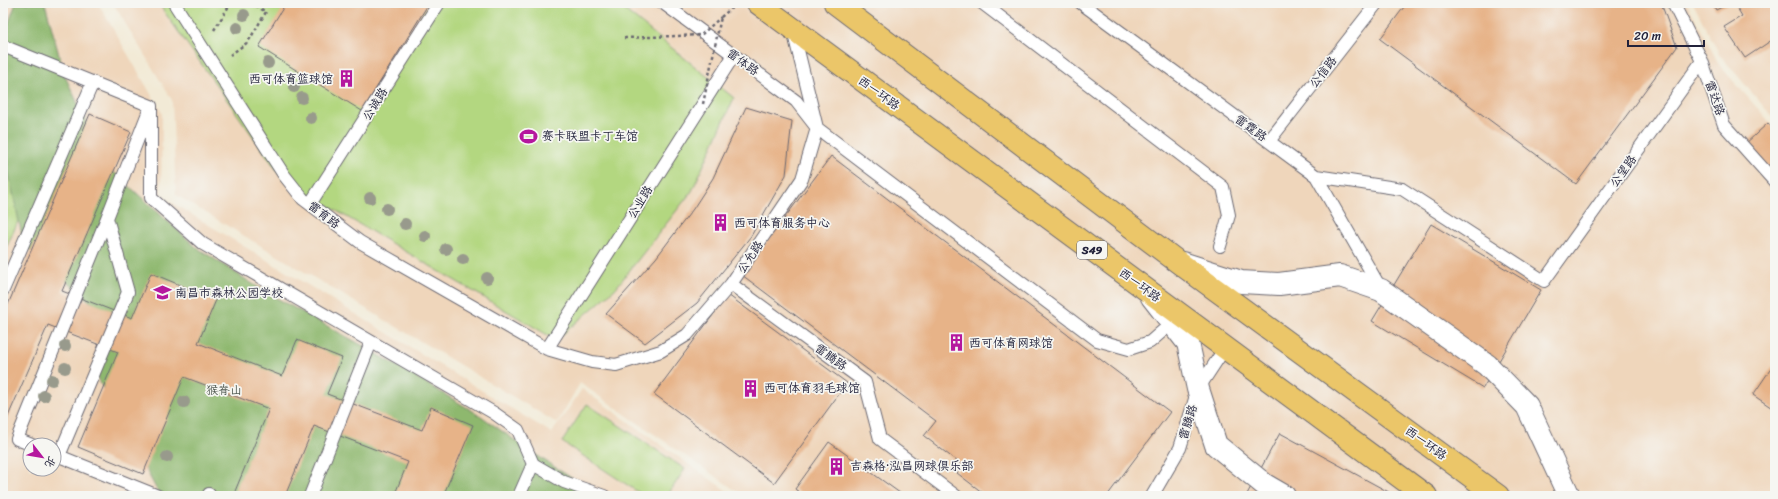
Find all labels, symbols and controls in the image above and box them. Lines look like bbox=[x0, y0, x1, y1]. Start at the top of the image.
scale bar bbox=[1628, 22, 1704, 48]
text: 20 m bbox=[1634, 25, 1661, 47]
street label: 雷体路 bbox=[722, 43, 764, 81]
street label: 公信路 bbox=[1303, 51, 1343, 93]
place label: 西可体育篮球馆 bbox=[249, 68, 333, 90]
building icon: 西可体育篮球馆 bbox=[336, 69, 356, 89]
street label: 西一环路 bbox=[853, 70, 905, 116]
street label: 雷达路 bbox=[1699, 77, 1731, 119]
street label: 公诚路 bbox=[356, 83, 394, 125]
street label: 雷霆路 bbox=[1230, 109, 1272, 147]
place label: 赛卡联盟卡丁车馆 bbox=[542, 125, 638, 147]
sports icon: 赛卡联盟卡丁车馆 bbox=[519, 126, 539, 146]
street label: 公望路 bbox=[1604, 150, 1642, 192]
street label: 公业路 bbox=[621, 181, 659, 223]
street label: 雷育路 bbox=[303, 195, 345, 235]
place label: 西可体育服务中心 bbox=[734, 212, 830, 234]
building icon: 西可体育服务中心 bbox=[711, 213, 731, 233]
street label: 公允路 bbox=[731, 236, 769, 278]
road number: S49 bbox=[1077, 241, 1107, 259]
street label: 西一环路 bbox=[1114, 262, 1166, 308]
place label: 南昌市森林公园学校 bbox=[175, 282, 283, 304]
school or university icon: 南昌市森林公园学校 bbox=[152, 283, 172, 303]
place label: 西可体育网球馆 bbox=[969, 332, 1053, 354]
building icon: 西可体育网球馆 bbox=[946, 333, 966, 353]
street label: 雷腾路 bbox=[810, 338, 852, 376]
place label: 西可体育羽毛球馆 bbox=[764, 377, 860, 399]
building icon: 西可体育羽毛球馆 bbox=[741, 378, 761, 398]
park label: 猴脊山 bbox=[206, 379, 242, 401]
street label: 雷腾路 bbox=[1172, 402, 1204, 442]
street label: 西一环路 bbox=[1400, 420, 1452, 466]
north arrow bbox=[22, 437, 62, 477]
text: 北 bbox=[39, 452, 61, 472]
place label: 吉森格·泓昌网球俱乐部 bbox=[850, 455, 973, 477]
building icon: 吉森格·泓昌网球俱乐部 bbox=[827, 456, 847, 476]

